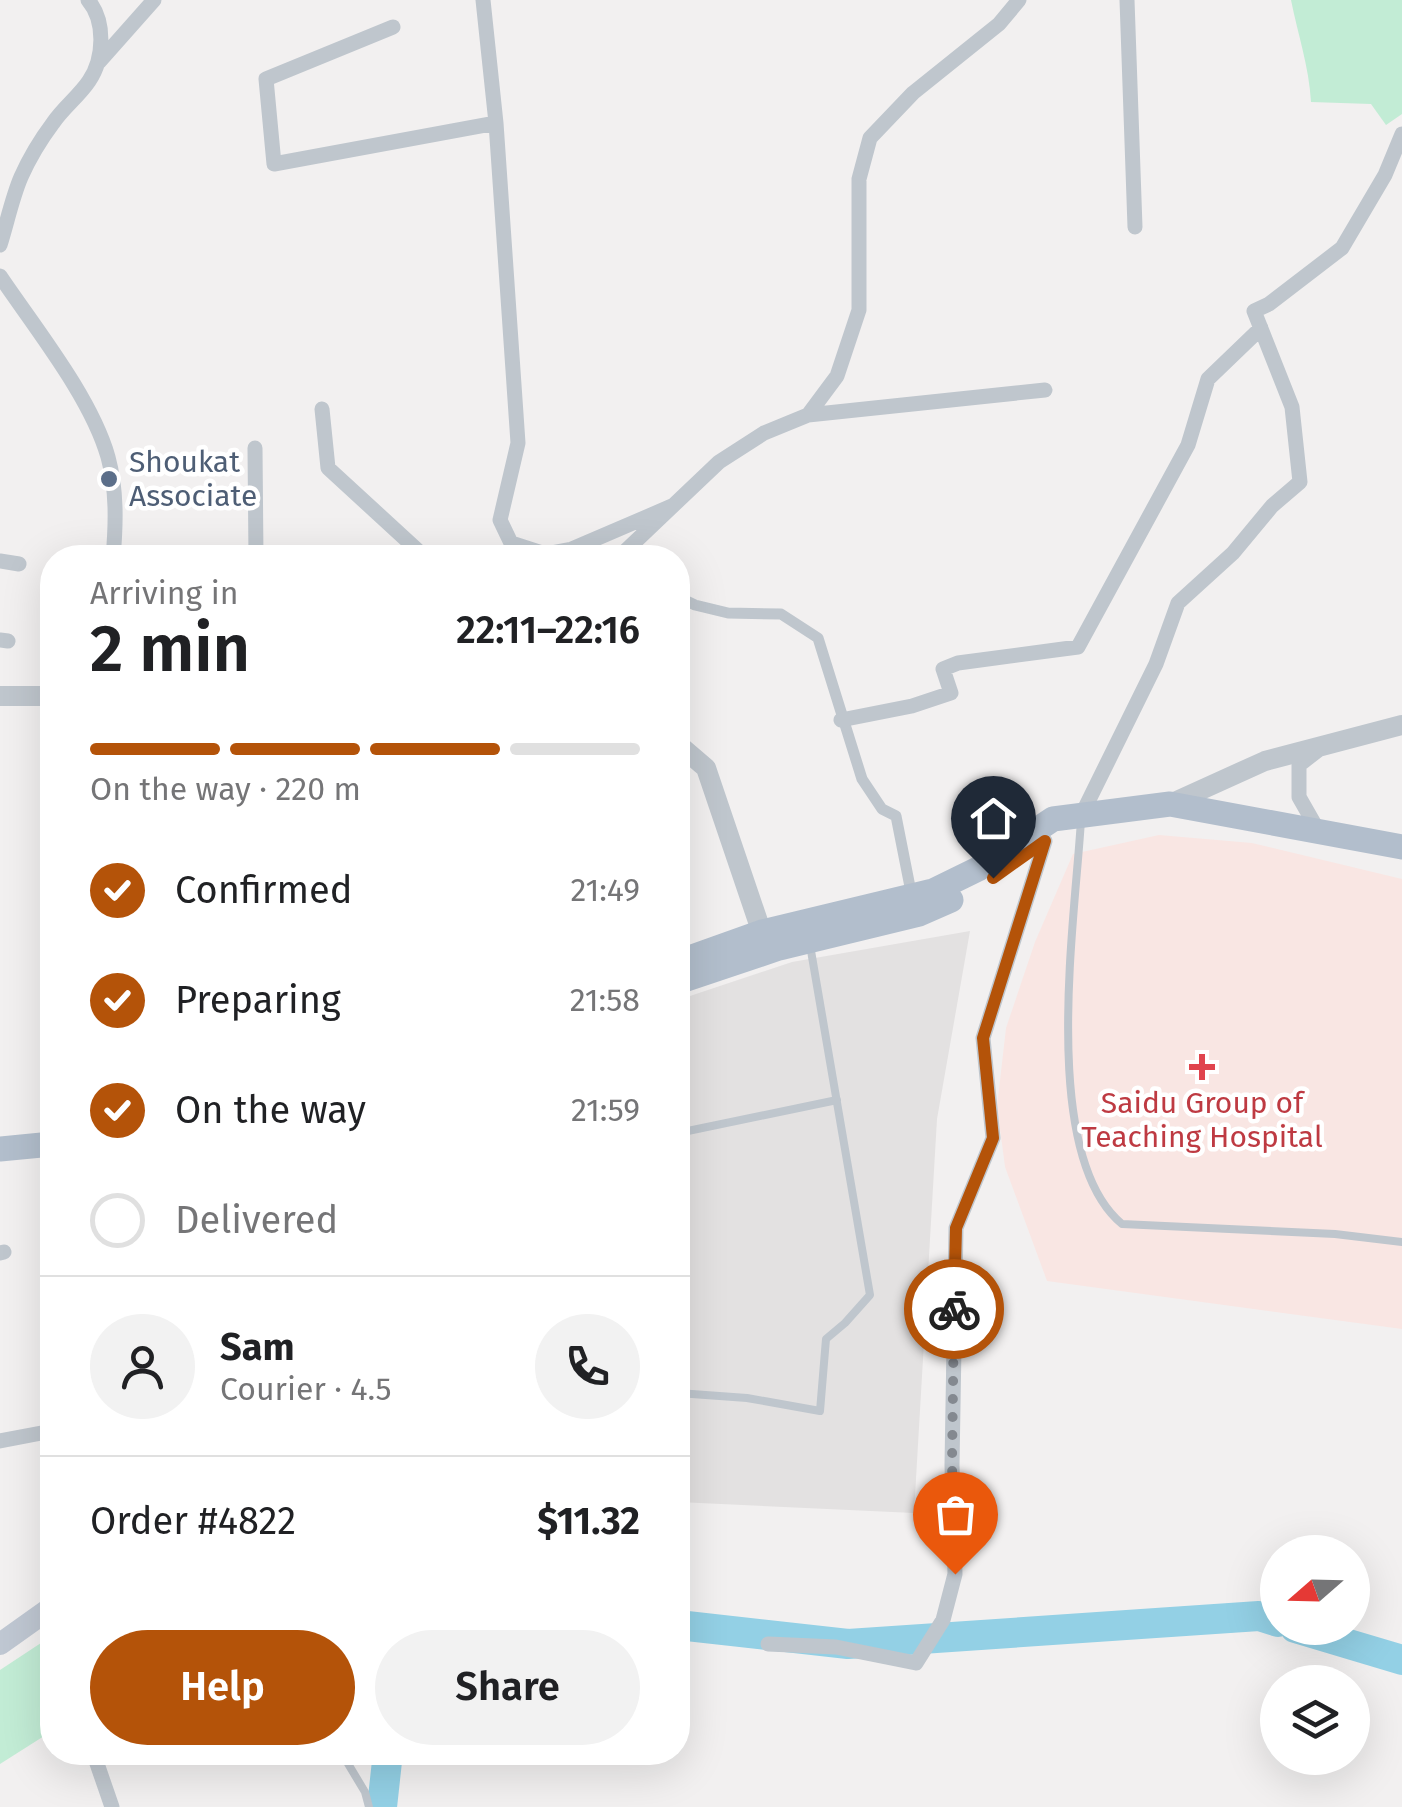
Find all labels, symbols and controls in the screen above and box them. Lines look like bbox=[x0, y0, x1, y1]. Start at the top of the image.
place label: Shoukat Associate bbox=[129, 444, 257, 514]
marker: Shoukat Associate bbox=[98, 468, 120, 490]
text: Arriving in bbox=[90, 574, 238, 612]
text: 22:11–22:16 bbox=[456, 607, 640, 653]
text: 2 min bbox=[90, 610, 250, 688]
text: On the way · 220 m bbox=[90, 770, 361, 808]
pin bbox=[951, 776, 1036, 879]
icon: home bbox=[966, 791, 1021, 846]
icon: check bbox=[90, 863, 145, 918]
text: Confirmed bbox=[175, 867, 353, 913]
text: 21:49 bbox=[570, 871, 640, 909]
icon: check bbox=[90, 973, 145, 1028]
text: Preparing bbox=[175, 977, 341, 1023]
text: 21:58 bbox=[570, 981, 640, 1019]
marker: Saidu Group of Teaching Hospital bbox=[1189, 1054, 1215, 1080]
icon: check bbox=[90, 1083, 145, 1138]
place label: Saidu Group of Teaching Hospital bbox=[1081, 1085, 1323, 1155]
text: On the way bbox=[175, 1087, 366, 1133]
text: 21:59 bbox=[571, 1091, 640, 1129]
text: Delivered bbox=[175, 1197, 338, 1243]
courier bbox=[904, 1259, 1004, 1359]
icon: bike bbox=[927, 1282, 982, 1337]
button: person bbox=[90, 1314, 195, 1419]
button: phone bbox=[535, 1314, 640, 1419]
text: Sam bbox=[220, 1324, 295, 1370]
text: Courier · 4.5 bbox=[220, 1370, 391, 1408]
pin bbox=[913, 1472, 998, 1575]
icon: bag bbox=[928, 1487, 983, 1542]
text: Order #4822 bbox=[90, 1498, 296, 1544]
text: $11.32 bbox=[537, 1498, 640, 1544]
north arrow bbox=[1260, 1535, 1370, 1645]
map controls bbox=[1260, 1535, 1370, 1775]
button: Help bbox=[90, 1630, 355, 1745]
button: Share bbox=[375, 1630, 640, 1745]
button: layers bbox=[1260, 1665, 1370, 1775]

